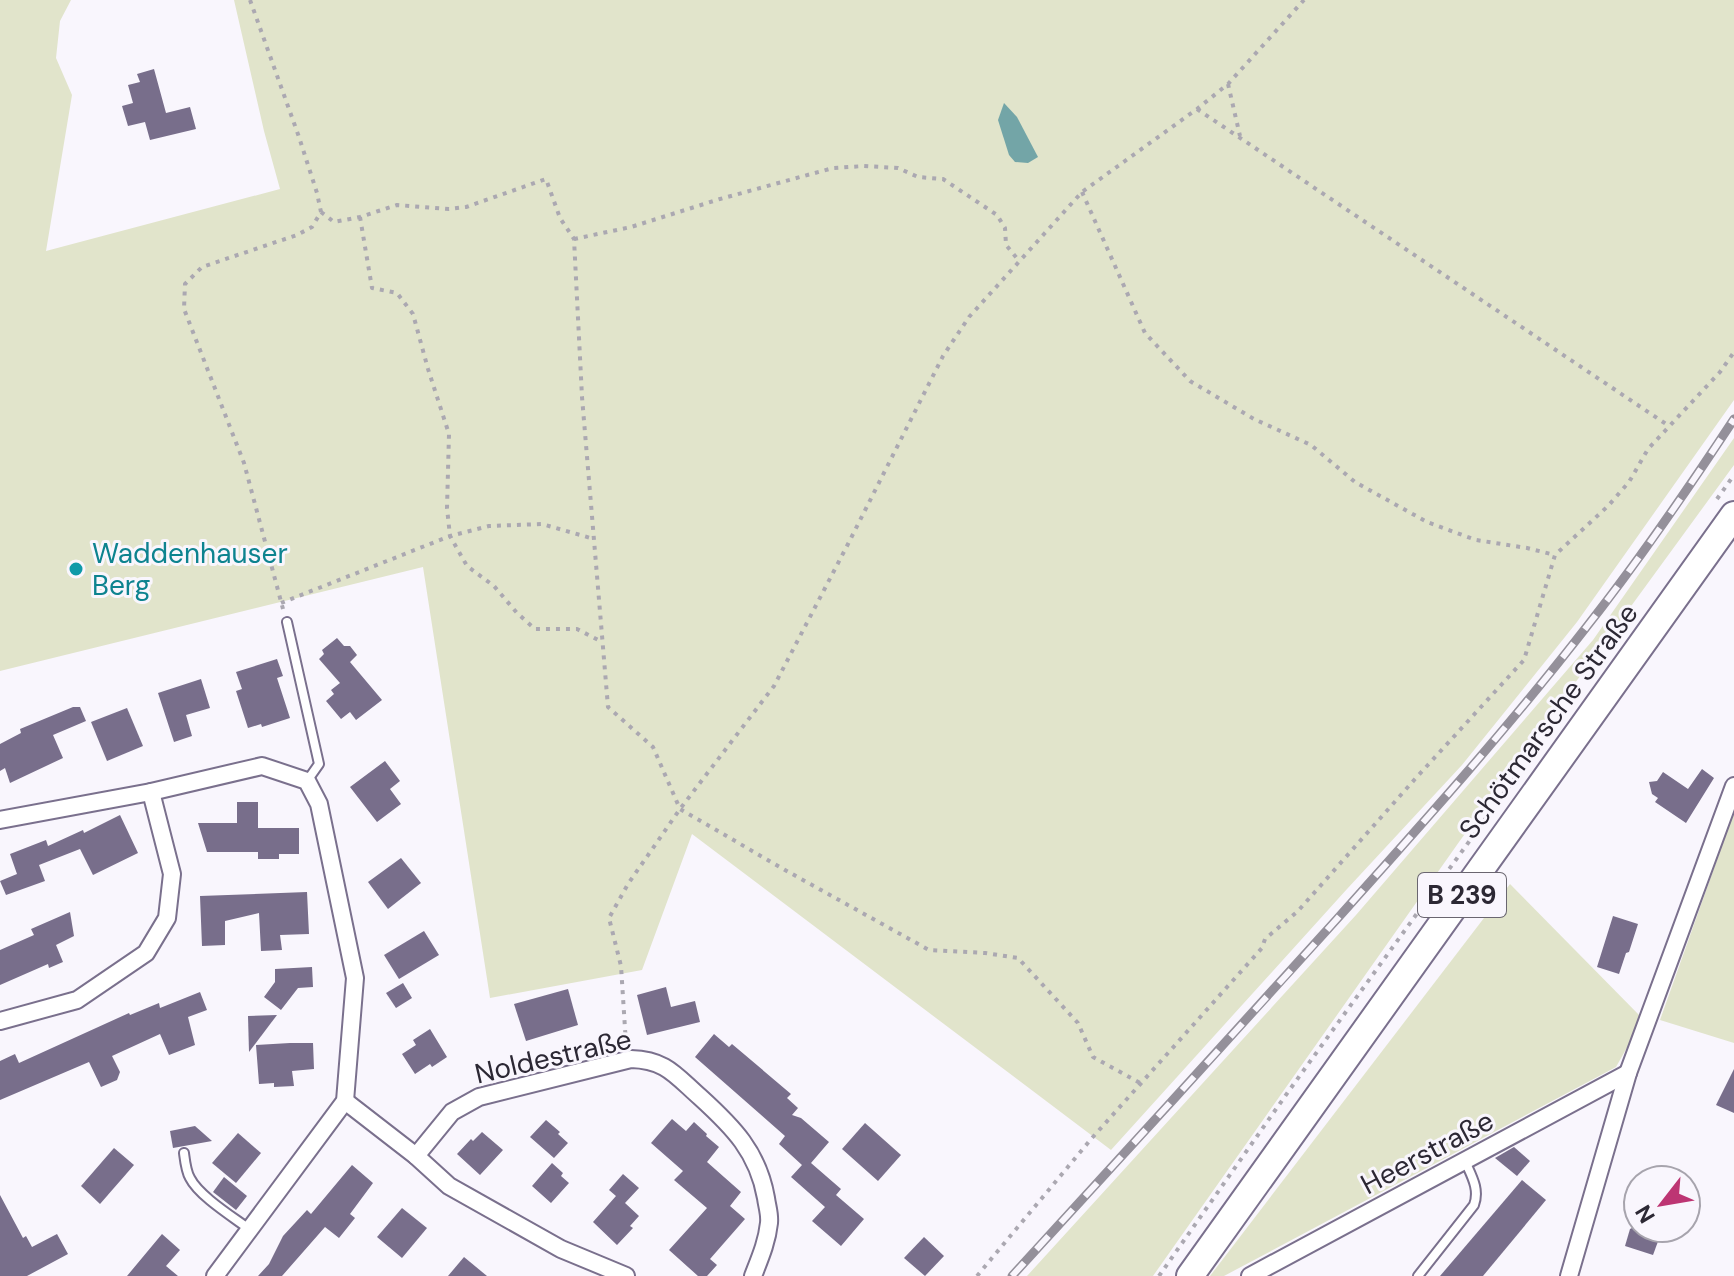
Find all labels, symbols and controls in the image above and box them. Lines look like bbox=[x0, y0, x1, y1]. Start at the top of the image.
place label: Waddenhauser Berg bbox=[92, 535, 288, 604]
marker: Waddenhauser Berg bbox=[67, 560, 85, 578]
street label: Schötmarsche Straße bbox=[1450, 596, 1646, 846]
road number: B 239 bbox=[1418, 873, 1506, 917]
street label: Noldestraße bbox=[471, 1021, 635, 1092]
street label: Heerstraße bbox=[1354, 1102, 1500, 1203]
north arrow bbox=[1622, 1164, 1702, 1244]
text: N bbox=[1629, 1200, 1662, 1228]

